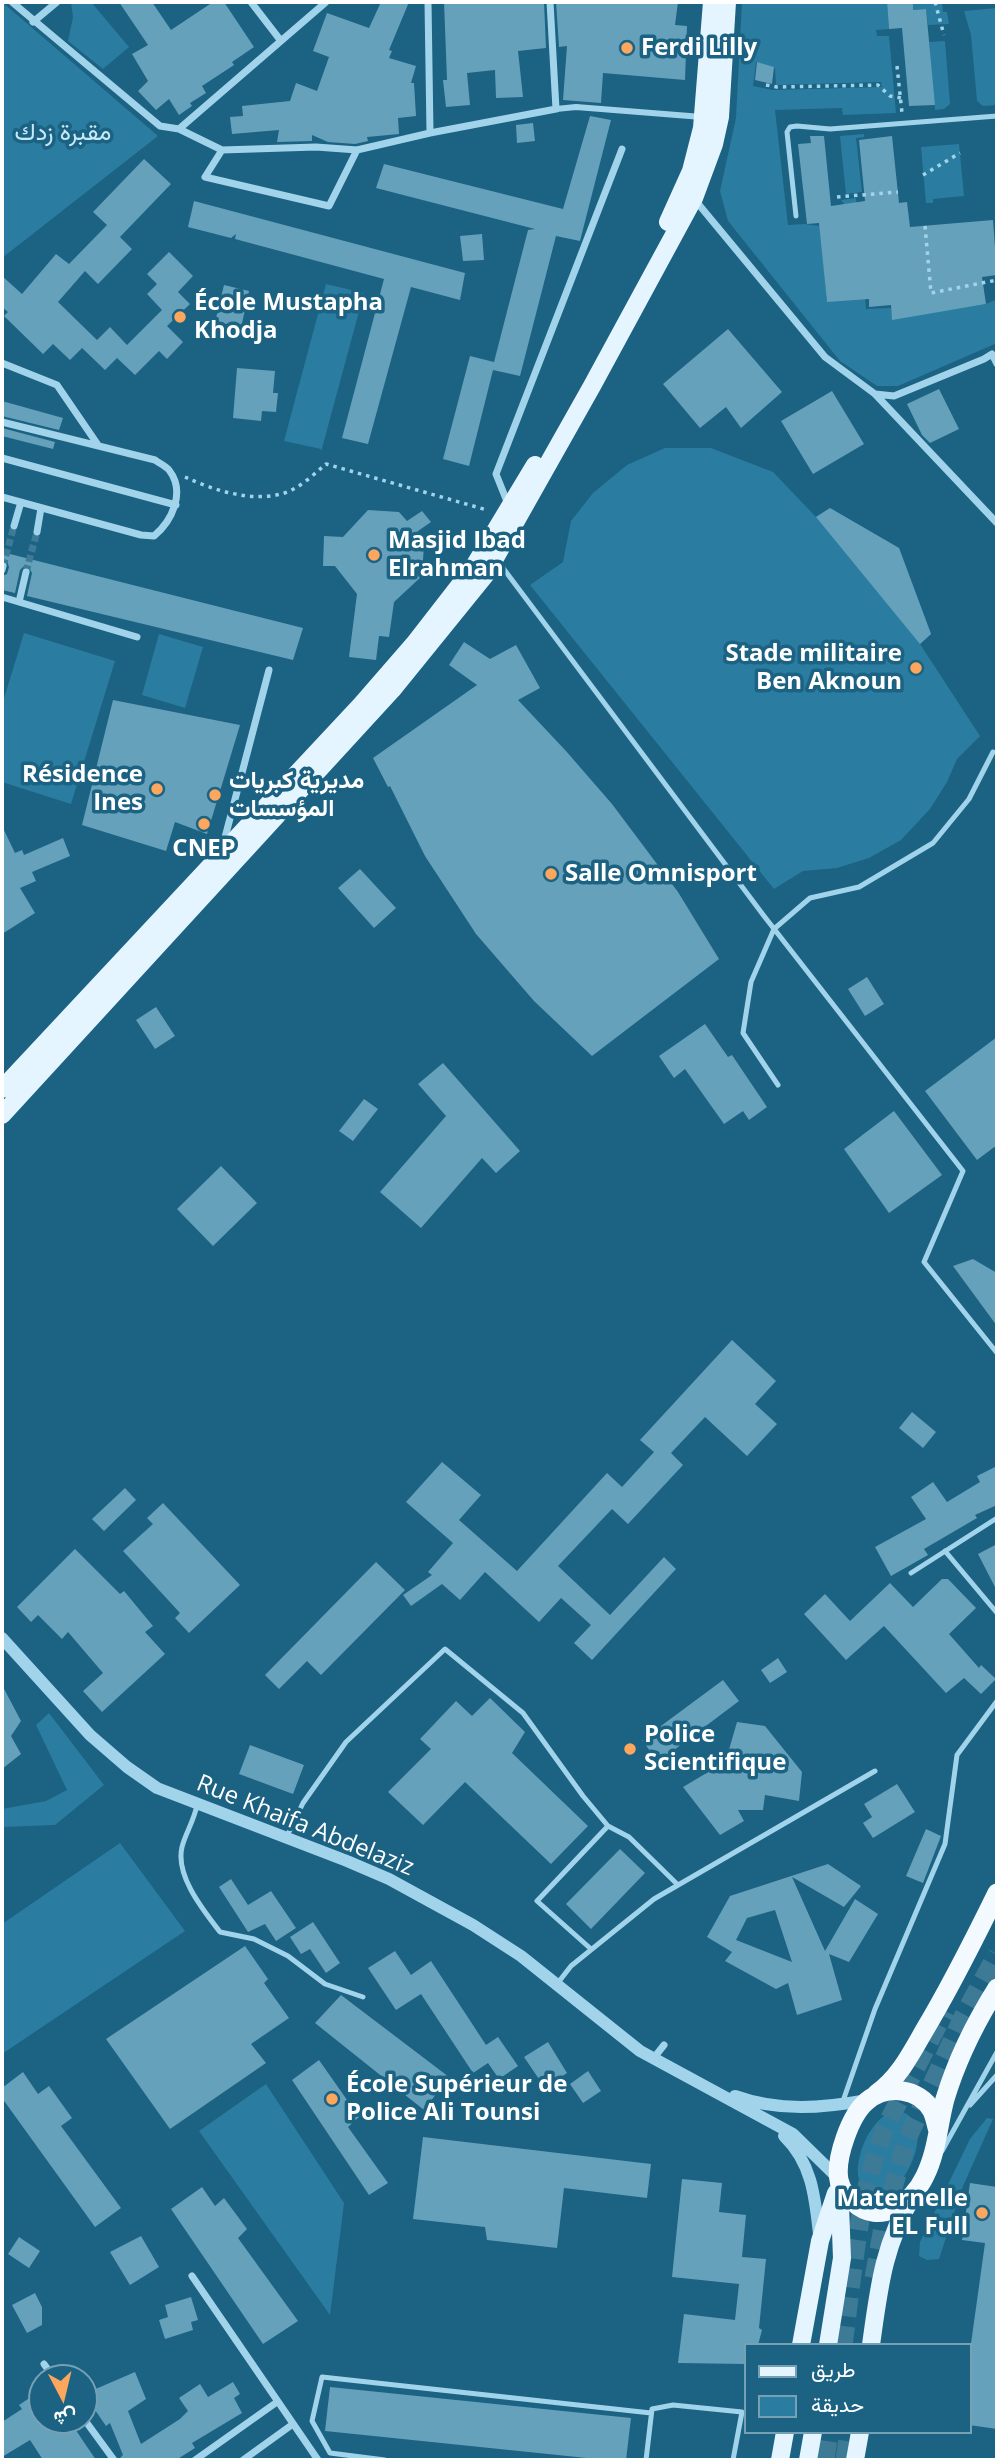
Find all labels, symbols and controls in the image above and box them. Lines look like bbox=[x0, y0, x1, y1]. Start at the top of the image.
place label: Ferdi Lilly bbox=[641, 34, 757, 62]
marker: Ferdi Lilly bbox=[619, 40, 635, 56]
park label: مقبرة زدك bbox=[15, 119, 111, 147]
place label: École Mustapha Khodja bbox=[194, 289, 383, 345]
marker: École Mustapha Khodja bbox=[172, 309, 188, 325]
place label: Masjid Ibad Elrahman bbox=[388, 527, 526, 583]
marker: Masjid Ibad Elrahman bbox=[366, 547, 382, 563]
place label: Stade militaire Ben Aknoun bbox=[725, 640, 902, 696]
marker: Stade militaire Ben Aknoun bbox=[908, 660, 924, 676]
place label: Résidence Ines bbox=[22, 761, 143, 817]
place label: مديرية كبريات المؤسسات bbox=[229, 767, 364, 823]
marker: Résidence Ines bbox=[149, 781, 165, 797]
marker: مديرية كبريات المؤسسات bbox=[207, 787, 223, 803]
marker: CNEP bbox=[196, 816, 212, 832]
place label: CNEP bbox=[172, 835, 236, 863]
place label: Salle Omnisport bbox=[565, 860, 757, 888]
marker: Salle Omnisport bbox=[543, 866, 559, 882]
place label: Police Scientifique bbox=[644, 1721, 786, 1777]
marker: Police Scientifique bbox=[622, 1741, 638, 1757]
street label: Rue Khaifa Abdelaziz bbox=[192, 1769, 418, 1883]
place label: École Supérieur de Police Ali Tounsi bbox=[346, 2071, 567, 2127]
marker: École Supérieur de Police Ali Tounsi bbox=[324, 2091, 340, 2107]
place label: Maternelle EL Full bbox=[837, 2185, 968, 2241]
marker: Maternelle EL Full bbox=[974, 2205, 990, 2221]
legend bbox=[744, 2343, 971, 2434]
text: طريق bbox=[811, 2355, 856, 2383]
north arrow bbox=[28, 2364, 98, 2434]
text: حديقة bbox=[811, 2390, 864, 2418]
text: ش bbox=[52, 2404, 78, 2432]

